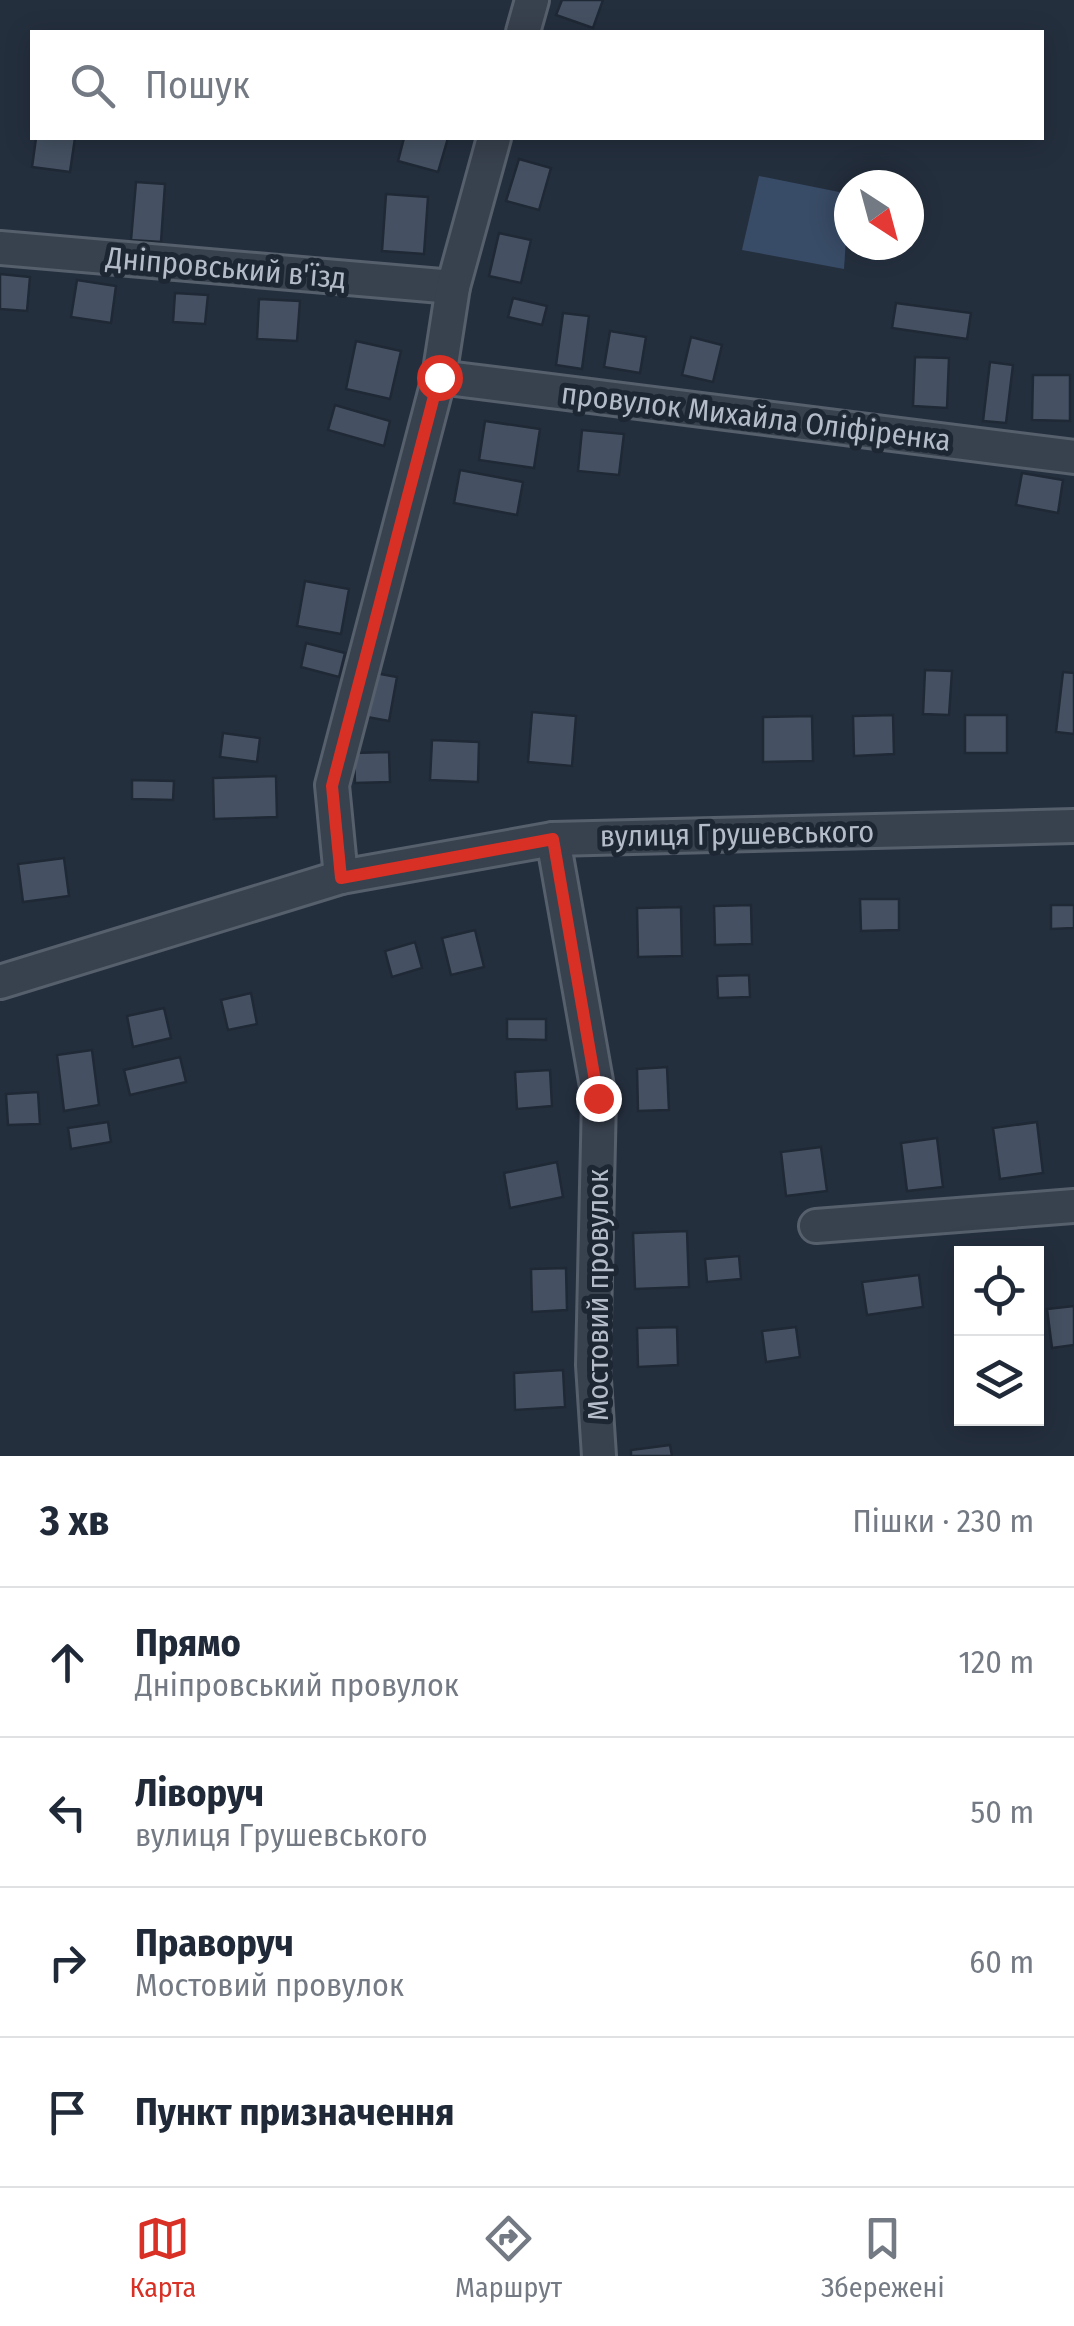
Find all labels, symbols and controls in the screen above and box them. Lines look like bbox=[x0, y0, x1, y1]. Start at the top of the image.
search box bbox=[30, 30, 1044, 140]
icon: search bbox=[65, 58, 120, 113]
text: Пошук bbox=[145, 62, 250, 108]
north arrow bbox=[834, 170, 924, 260]
street label: Дніпровський в'їзд bbox=[104, 239, 347, 296]
route start bbox=[417, 355, 463, 401]
street label: провулок Михайла Оліфіренка bbox=[559, 375, 953, 459]
street label: вулиця Грушевського bbox=[600, 814, 874, 854]
route end bbox=[576, 1076, 622, 1122]
street label: Мостовий провулок bbox=[580, 1169, 616, 1421]
map controls bbox=[954, 1246, 1044, 1426]
button: locate bbox=[954, 1246, 1044, 1336]
button: layers bbox=[954, 1336, 1044, 1426]
text: 3 хв bbox=[40, 1496, 110, 1546]
text: Пішки · 230 m bbox=[852, 1502, 1034, 1540]
text: Прямо bbox=[135, 1620, 241, 1666]
icon: ahead bbox=[40, 1635, 95, 1690]
text: 120 m bbox=[959, 1643, 1034, 1681]
text: Дніпровський провулок bbox=[135, 1666, 459, 1704]
text: Ліворуч bbox=[135, 1770, 264, 1816]
icon: left bbox=[40, 1785, 95, 1840]
text: 50 m bbox=[971, 1793, 1034, 1831]
text: вулиця Грушевського bbox=[135, 1816, 428, 1854]
text: Праворуч bbox=[135, 1920, 294, 1966]
icon: right bbox=[40, 1935, 95, 1990]
text: 60 m bbox=[969, 1943, 1034, 1981]
text: Мостовий провулок bbox=[135, 1966, 404, 2004]
icon: arrive bbox=[40, 2085, 95, 2140]
text: Пункт призначення bbox=[135, 2089, 454, 2135]
tab: Карта bbox=[129, 2211, 196, 2304]
tab: Маршрут bbox=[455, 2211, 562, 2304]
tab: Збережені bbox=[821, 2211, 945, 2304]

